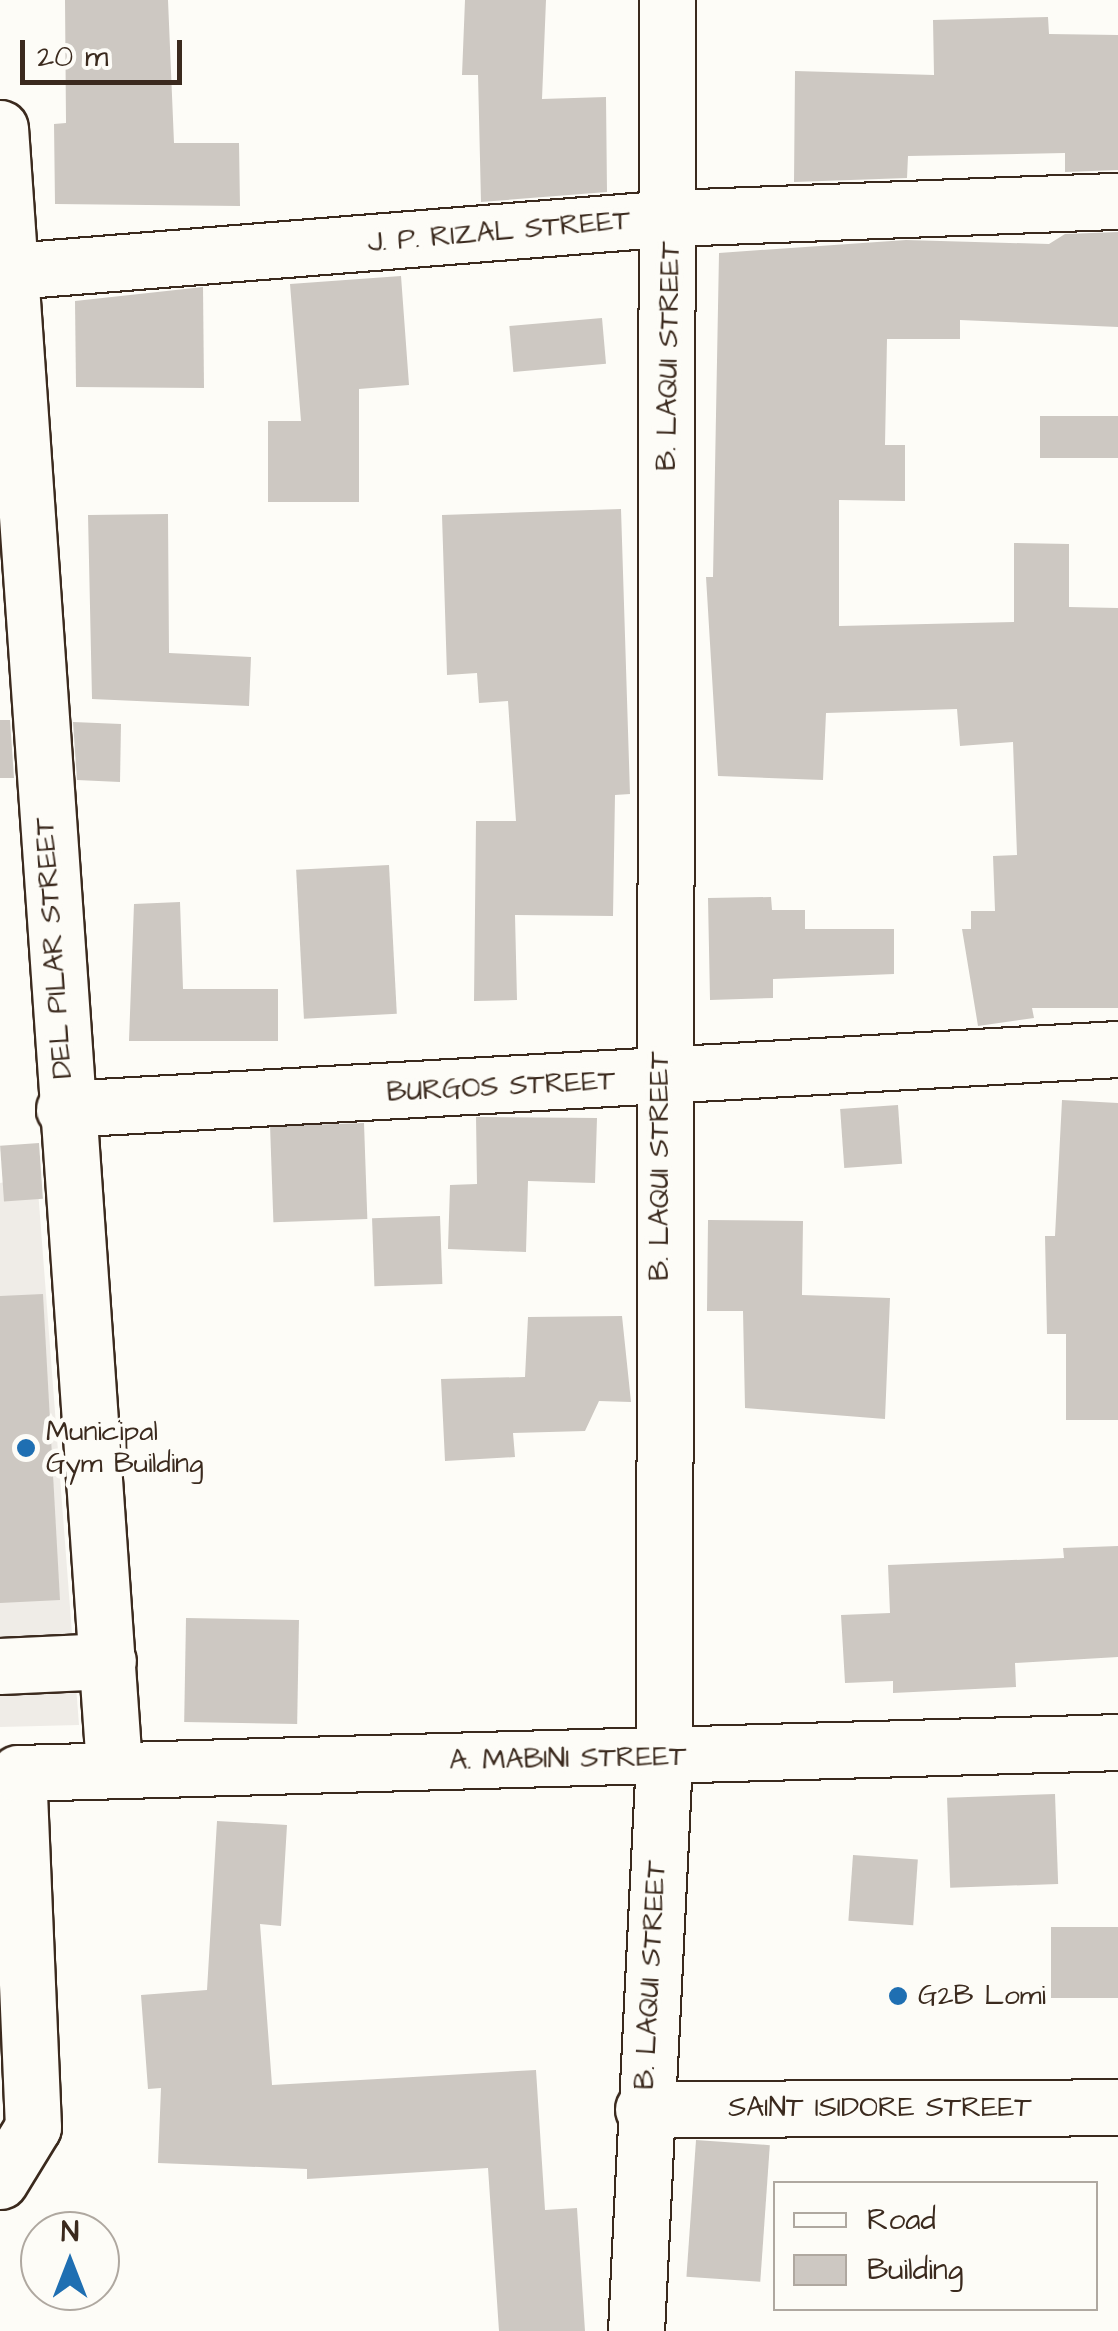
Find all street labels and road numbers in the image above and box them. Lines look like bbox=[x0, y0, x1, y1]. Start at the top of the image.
street label: J. P. RIZAL STREET bbox=[366, 204, 632, 260]
street label: B. LAQUI STREET bbox=[650, 241, 688, 471]
street label: DEL PILAR STREET bbox=[28, 816, 80, 1080]
street label: B. LAQUI STREET bbox=[643, 1051, 677, 1281]
street label: BURGOS STREET bbox=[386, 1064, 616, 1110]
street label: A. MABINI STREET bbox=[449, 1740, 687, 1778]
street label: B. LAQUI STREET bbox=[628, 1860, 674, 2090]
street label: SAINT ISIDORE STREET bbox=[728, 2091, 1032, 2125]

